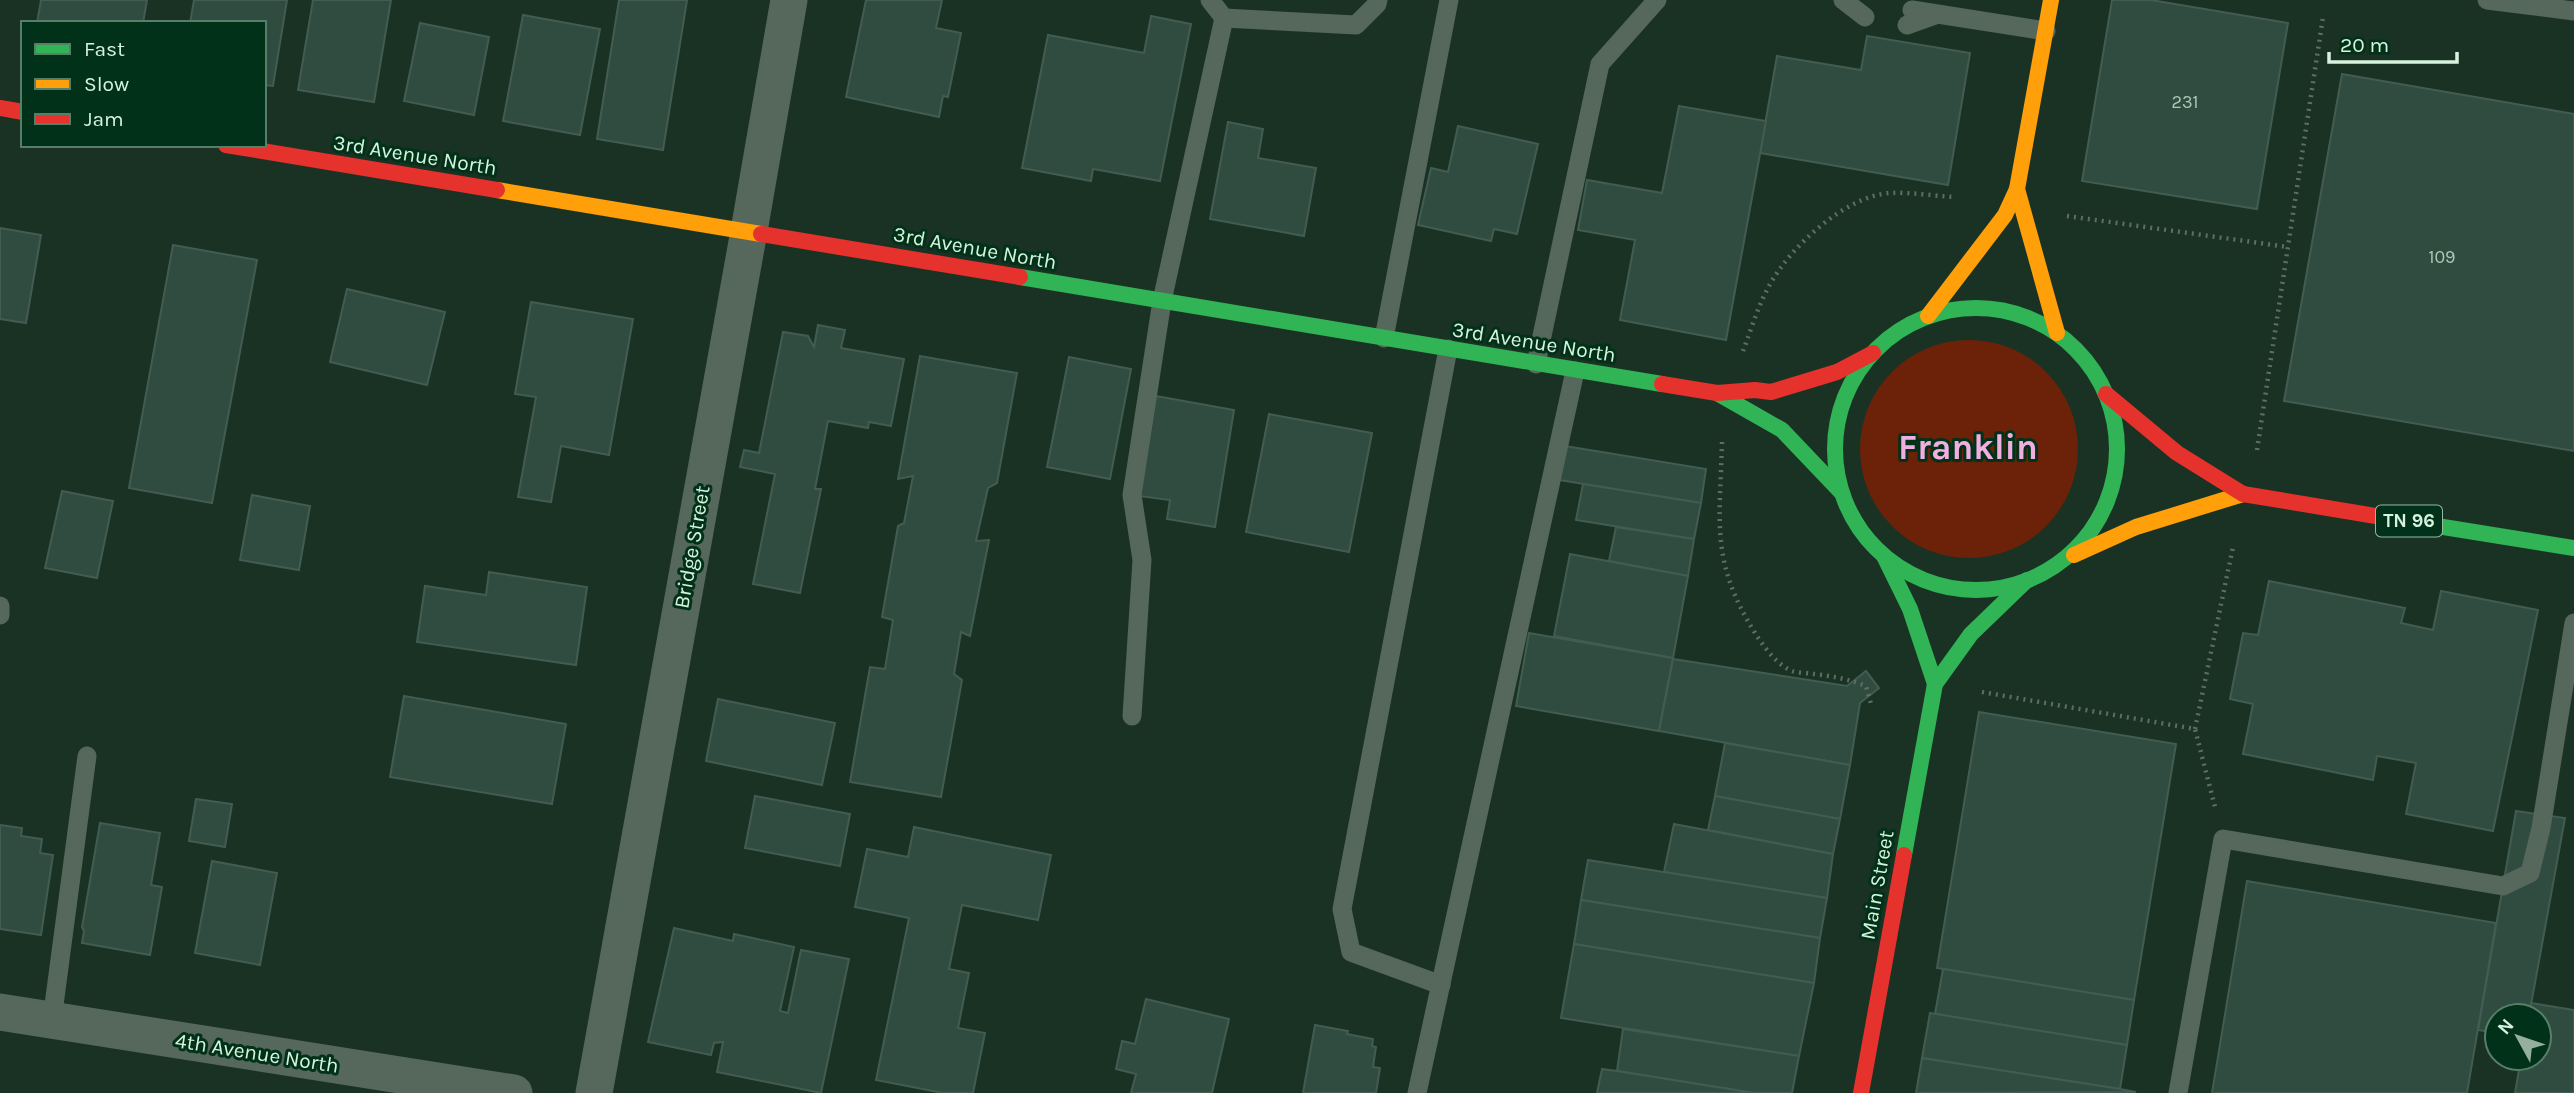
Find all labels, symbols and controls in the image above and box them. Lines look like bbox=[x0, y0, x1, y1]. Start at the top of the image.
legend bbox=[21, 21, 266, 147]
scale bar bbox=[2329, 21, 2457, 65]
text: 20 m bbox=[2340, 33, 2389, 57]
text: Fast bbox=[84, 37, 125, 61]
text: Slow bbox=[84, 72, 129, 96]
house number: 231 bbox=[2171, 91, 2199, 113]
text: Jam bbox=[84, 107, 124, 131]
street label: 3rd Avenue North bbox=[331, 130, 499, 180]
street label: 3rd Avenue North bbox=[891, 222, 1059, 274]
house number: 109 bbox=[2428, 246, 2456, 268]
street label: 3rd Avenue North bbox=[1450, 317, 1618, 367]
district label: Franklin bbox=[1898, 427, 2038, 468]
street label: Bridge Street bbox=[669, 483, 715, 610]
road number: TN 96 bbox=[2376, 506, 2442, 536]
street label: Main Street bbox=[1856, 828, 1898, 942]
north arrow bbox=[2483, 1002, 2553, 1072]
text: N bbox=[2493, 1014, 2519, 1039]
street label: 4th Avenue North bbox=[173, 1028, 341, 1078]

